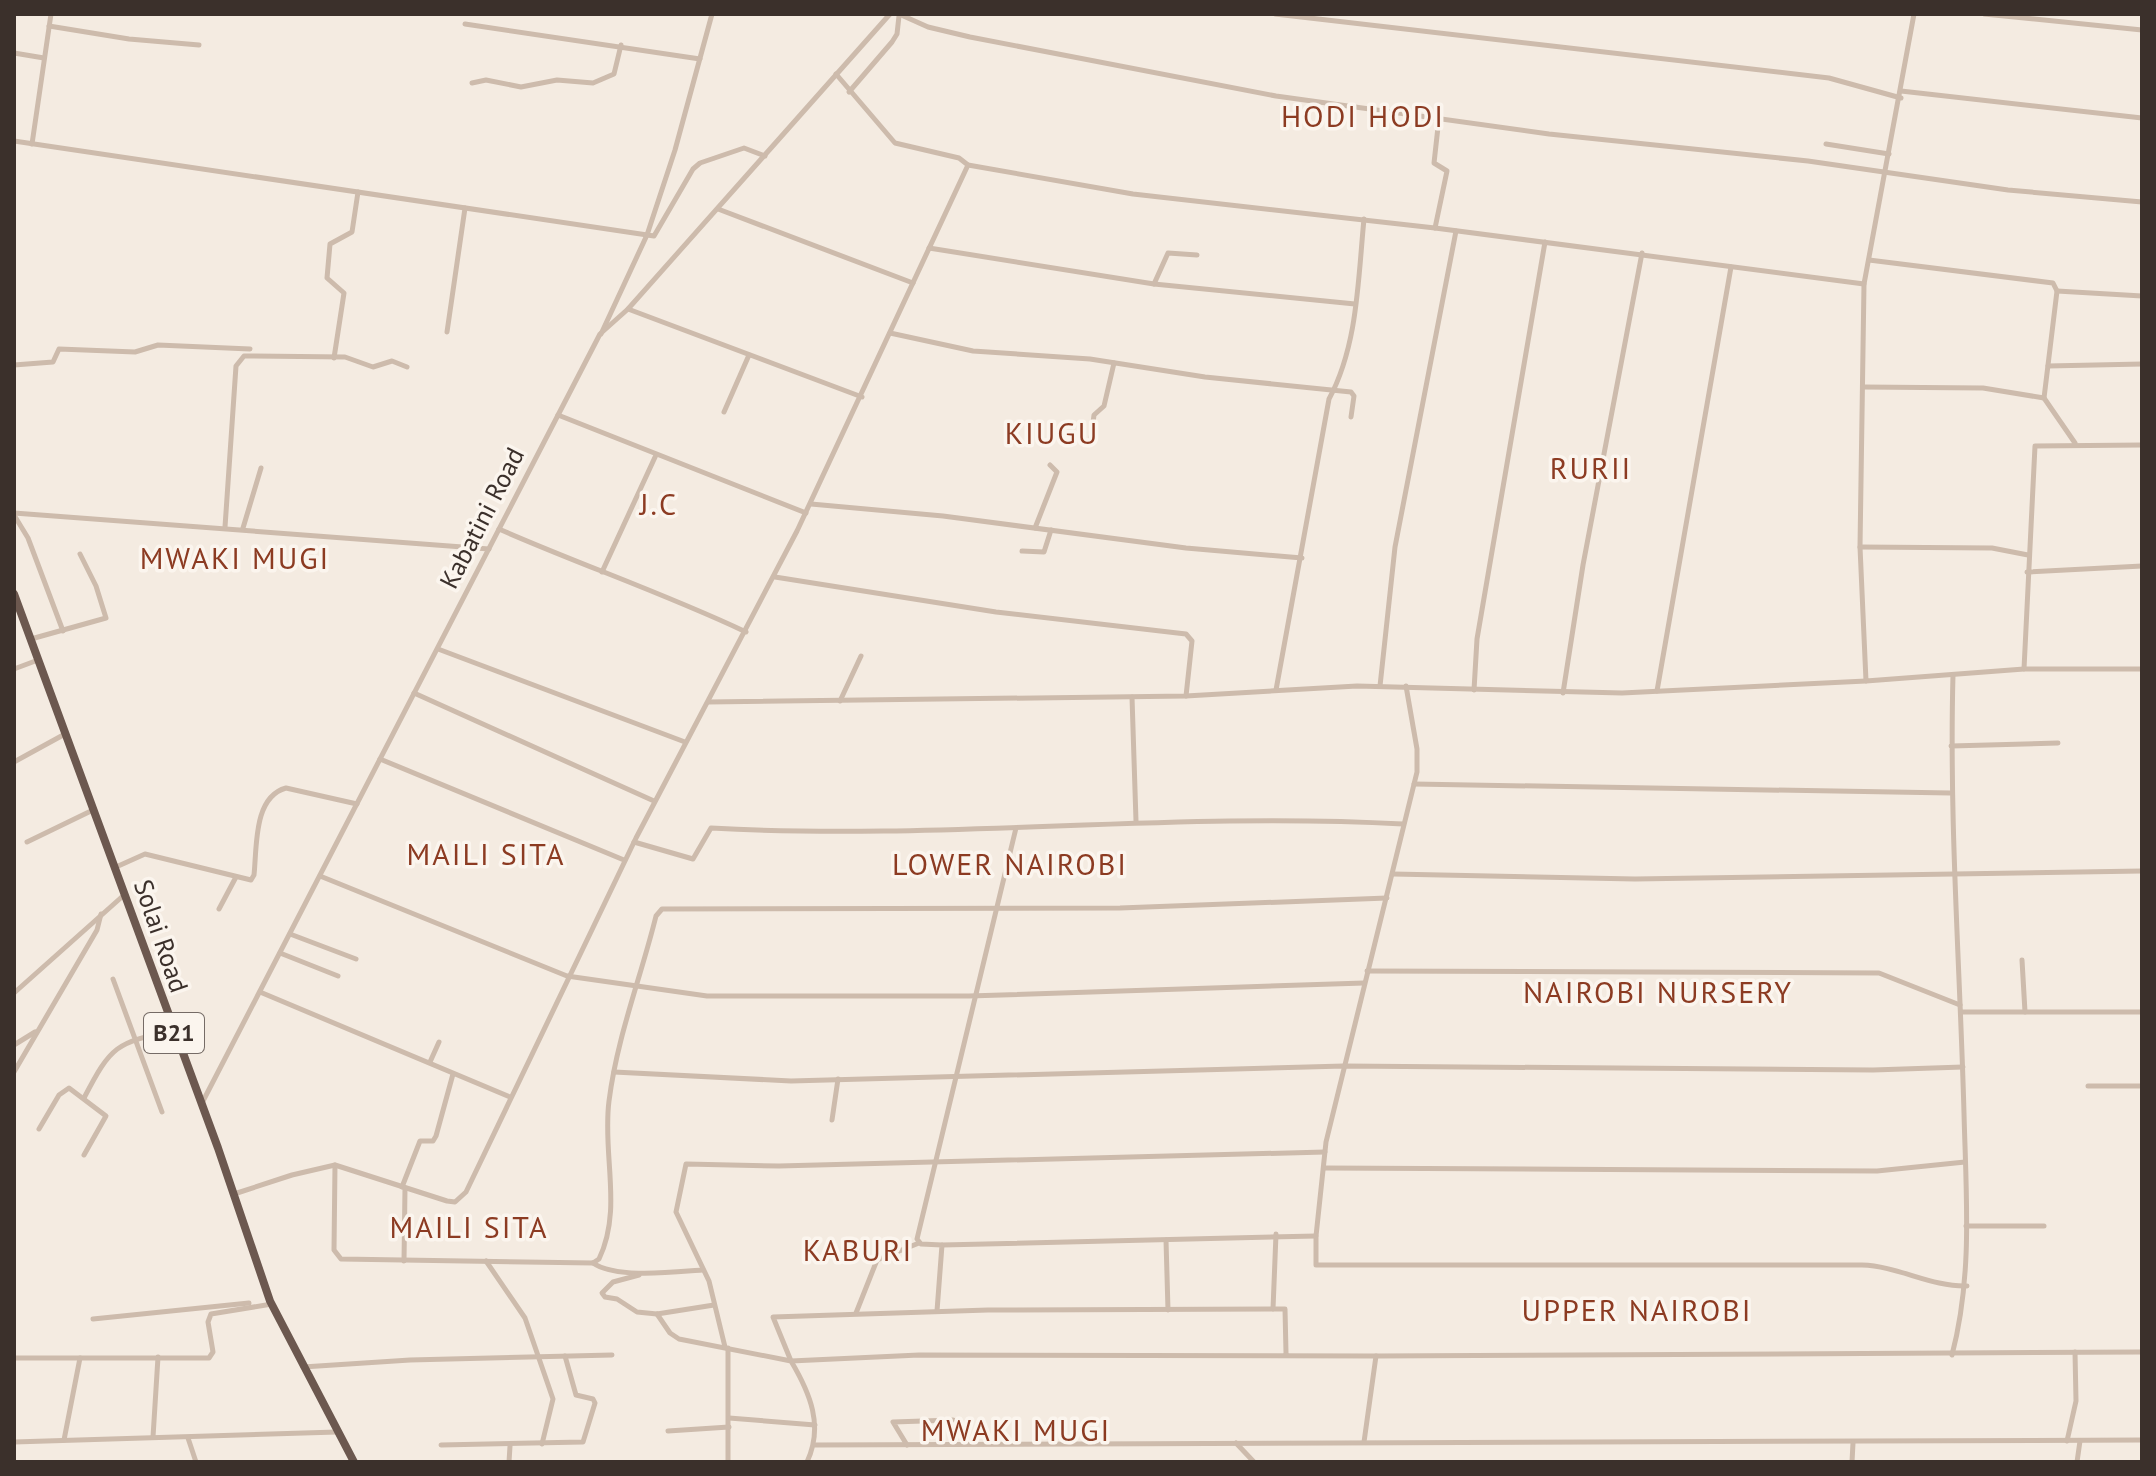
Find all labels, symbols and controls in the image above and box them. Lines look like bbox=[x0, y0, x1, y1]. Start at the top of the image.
district label: HODI HODI bbox=[1281, 96, 1445, 135]
district label: KIUGU bbox=[1005, 413, 1099, 452]
street label: Kabatini Road bbox=[432, 442, 531, 594]
district label: RURII bbox=[1550, 448, 1632, 487]
district label: J.C bbox=[638, 484, 678, 523]
district label: MWAKI MUGI bbox=[140, 538, 330, 577]
district label: MAILI SITA bbox=[406, 834, 566, 873]
district label: LOWER NAIROBI bbox=[892, 844, 1128, 883]
street label: Solai Road bbox=[127, 875, 196, 997]
district label: NAIROBI NURSERY bbox=[1523, 972, 1793, 1011]
road number: B21 bbox=[144, 1013, 204, 1053]
district label: MAILI SITA bbox=[389, 1207, 549, 1246]
district label: KABURI bbox=[803, 1230, 913, 1269]
district label: UPPER NAIROBI bbox=[1522, 1290, 1752, 1329]
district label: MWAKI MUGI bbox=[921, 1410, 1111, 1449]

